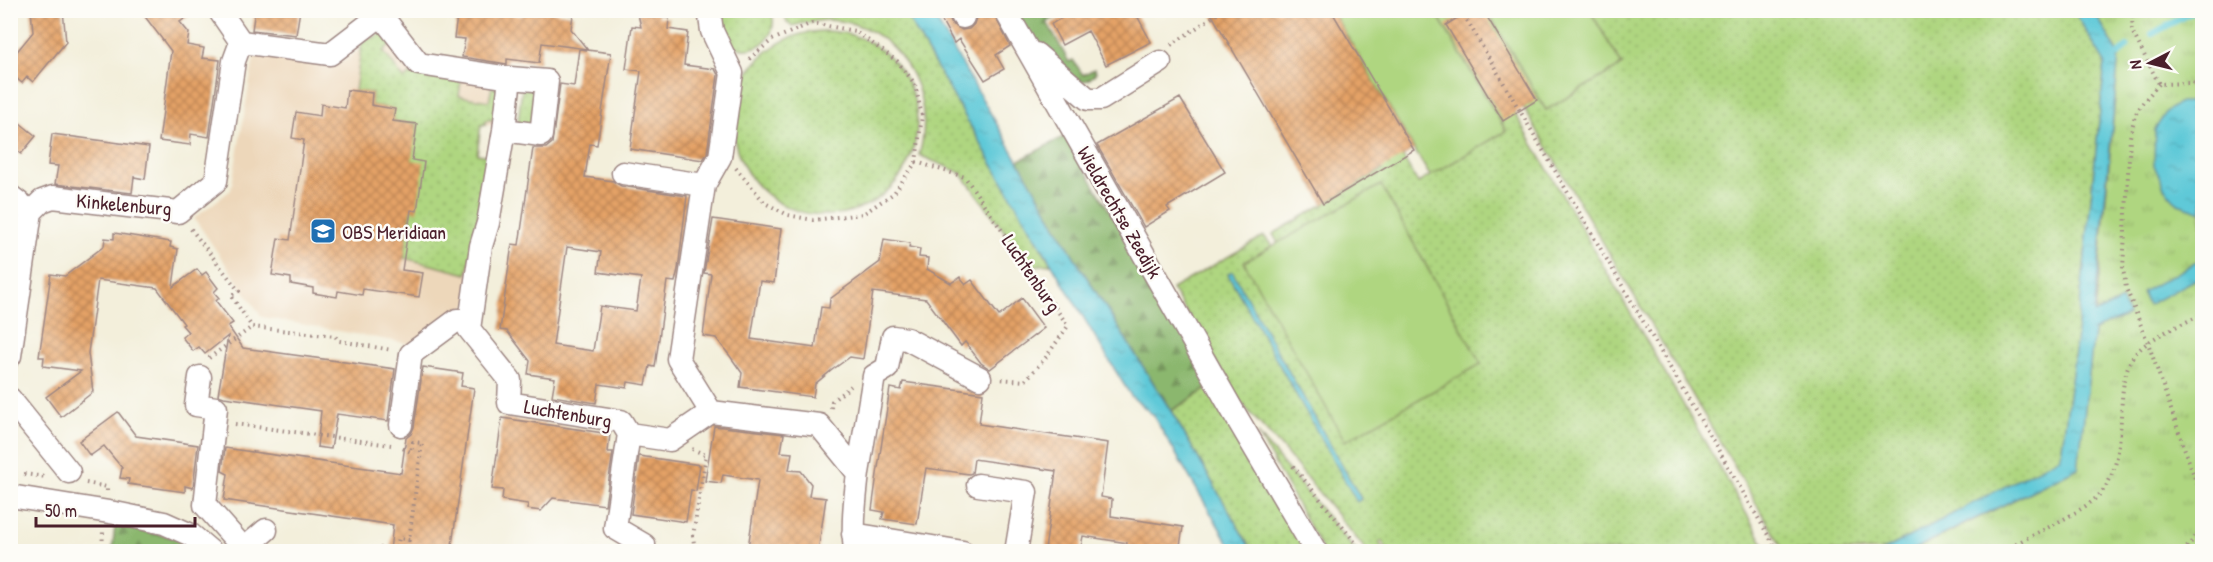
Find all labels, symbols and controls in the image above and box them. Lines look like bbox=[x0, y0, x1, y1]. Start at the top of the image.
north arrow bbox=[2120, 33, 2180, 93]
text: N bbox=[2124, 59, 2147, 70]
street label: Wieldrechtse Zeedijk bbox=[1071, 141, 1169, 283]
street label: Kinkelenburg bbox=[75, 186, 173, 222]
school or university icon: OBS Meridiaan bbox=[308, 216, 338, 246]
place label: OBS Meridiaan bbox=[342, 218, 446, 245]
street label: Luchtenburg bbox=[996, 229, 1068, 317]
street label: Luchtenburg bbox=[522, 392, 614, 434]
scale bar bbox=[36, 490, 195, 528]
text: 50 m bbox=[45, 498, 77, 523]

